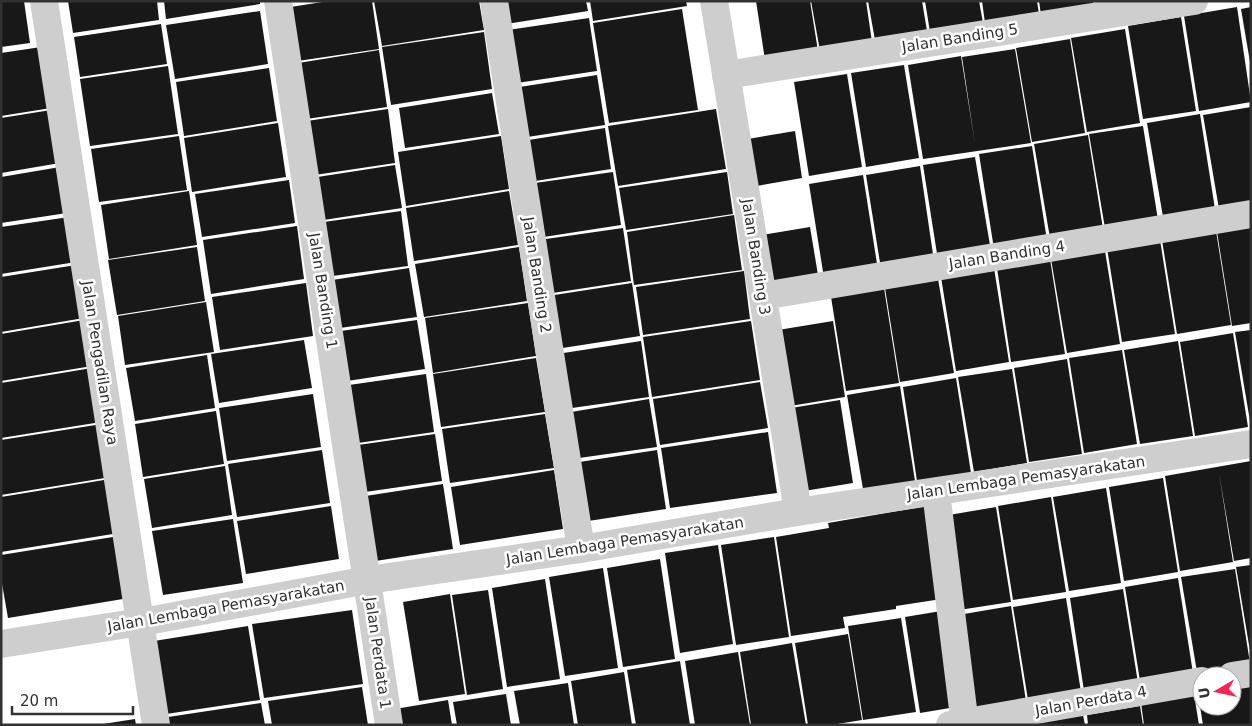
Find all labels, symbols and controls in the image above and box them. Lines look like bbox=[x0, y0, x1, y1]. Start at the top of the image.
street label: Jalan Banding 5 bbox=[900, 20, 1019, 56]
street label: Jalan Banding 3 bbox=[738, 197, 774, 316]
street label: Jalan Banding 2 bbox=[519, 215, 555, 334]
street label: Jalan Banding 1 bbox=[305, 231, 341, 350]
street label: Jalan Banding 4 bbox=[947, 237, 1066, 273]
street label: Jalan Pengadilan Raya bbox=[78, 279, 122, 446]
street label: Jalan Lembaga Pemasyarakatan bbox=[905, 452, 1146, 504]
street label: Jalan Lembaga Pemasyarakatan bbox=[504, 513, 745, 569]
street label: Jalan Lembaga Pemasyarakatan bbox=[105, 576, 346, 636]
street label: Jalan Perdata 1 bbox=[361, 595, 395, 710]
north arrow bbox=[1192, 666, 1242, 716]
street label: Jalan Perdata 4 bbox=[1033, 682, 1148, 720]
scale bar bbox=[12, 684, 134, 716]
text: U bbox=[1195, 686, 1213, 700]
text: 20 m bbox=[20, 692, 58, 710]

